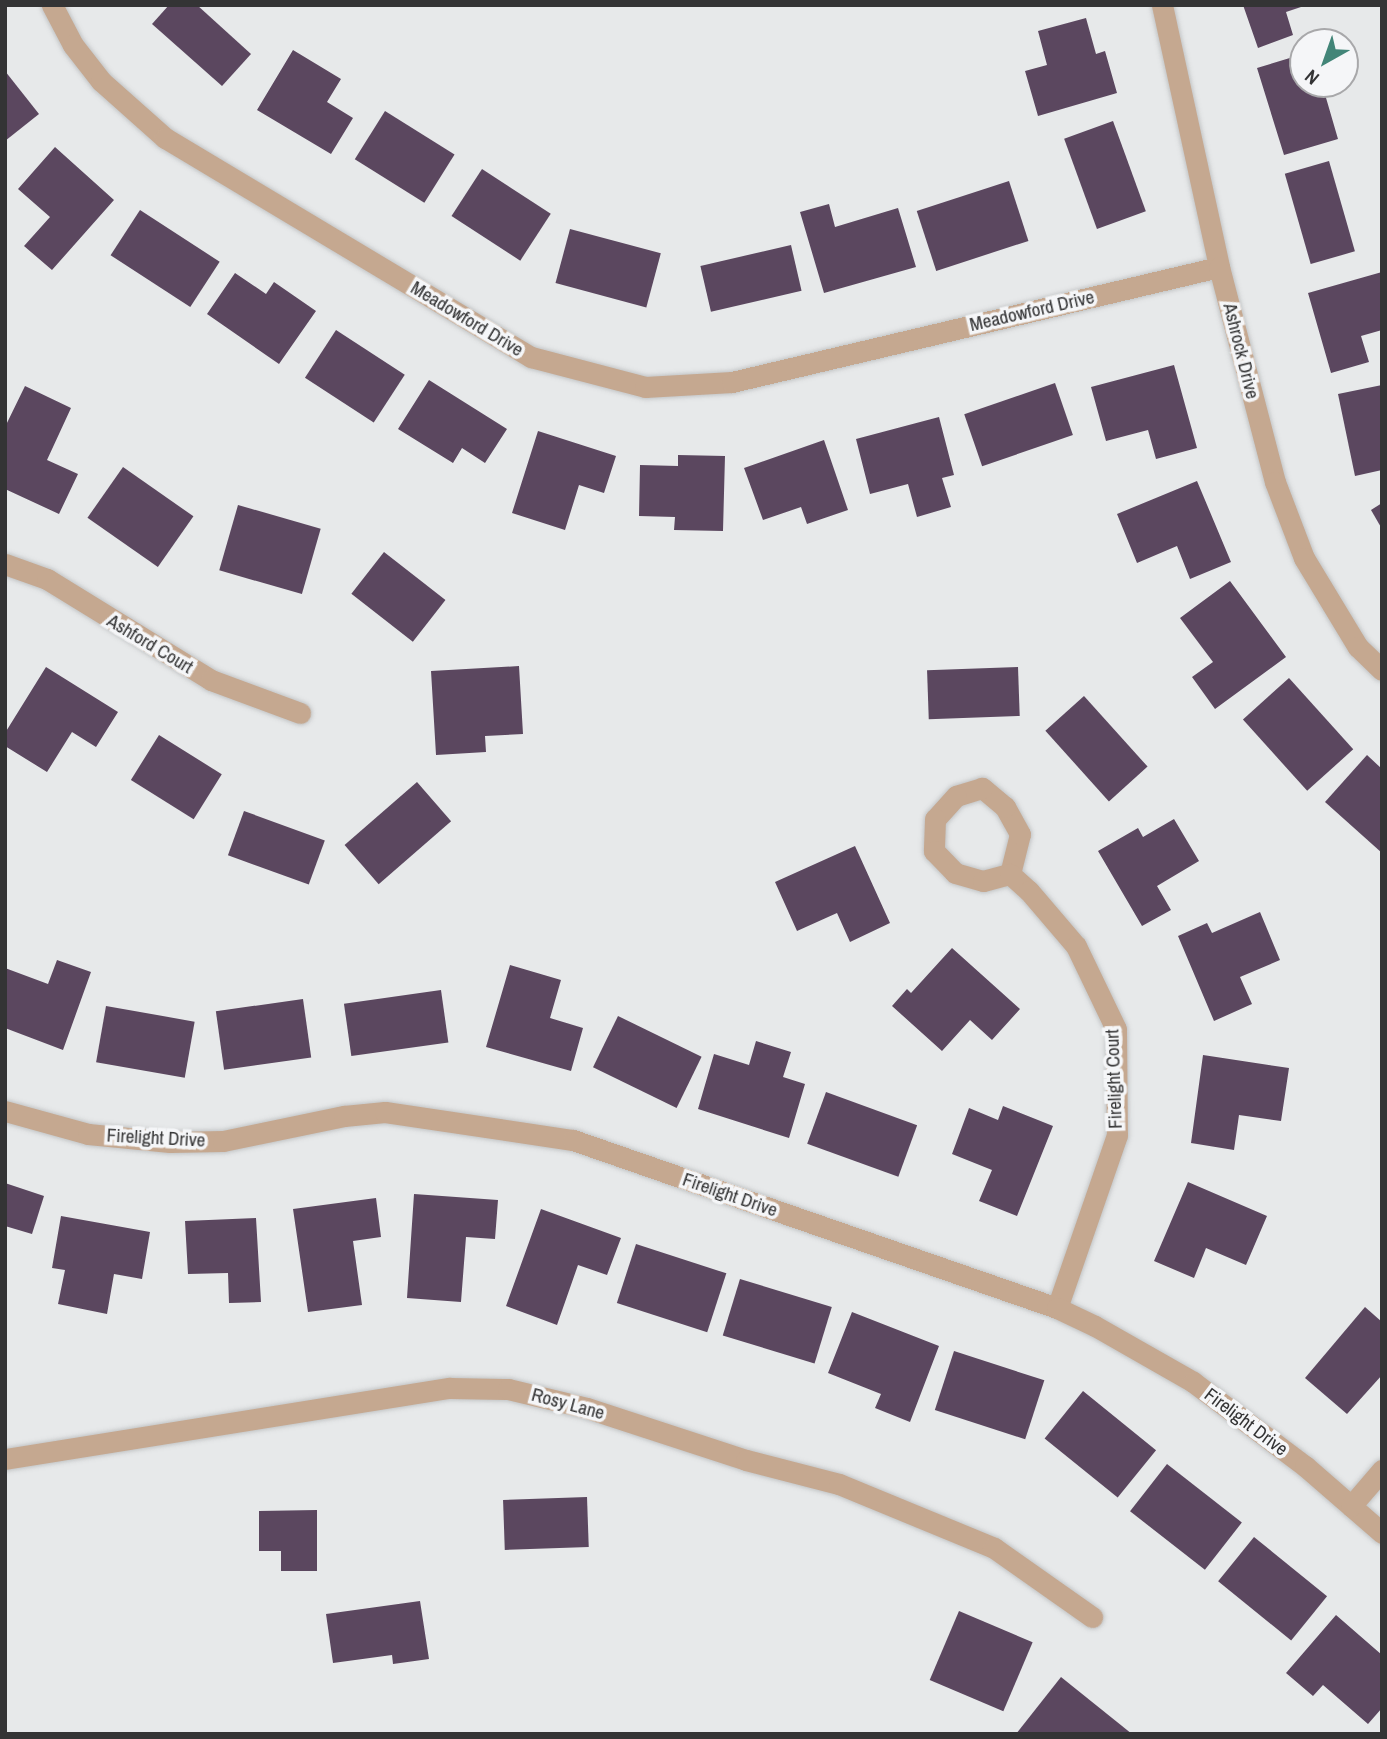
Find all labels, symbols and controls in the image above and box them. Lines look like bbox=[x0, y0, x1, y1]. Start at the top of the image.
north arrow bbox=[1289, 28, 1359, 98]
text: N bbox=[1299, 64, 1324, 91]
street label: Meadowford Drive bbox=[407, 276, 527, 362]
street label: Meadowford Drive bbox=[967, 286, 1097, 336]
street label: Ashrock Drive bbox=[1218, 301, 1264, 401]
street label: Ashford Court bbox=[103, 609, 197, 679]
street label: Firelight Court bbox=[1101, 1029, 1127, 1129]
street label: Firelight Drive bbox=[106, 1124, 206, 1152]
street label: Firelight Drive bbox=[680, 1168, 780, 1222]
street label: Rosy Lane bbox=[529, 1383, 607, 1425]
street label: Firelight Drive bbox=[1200, 1383, 1292, 1461]

